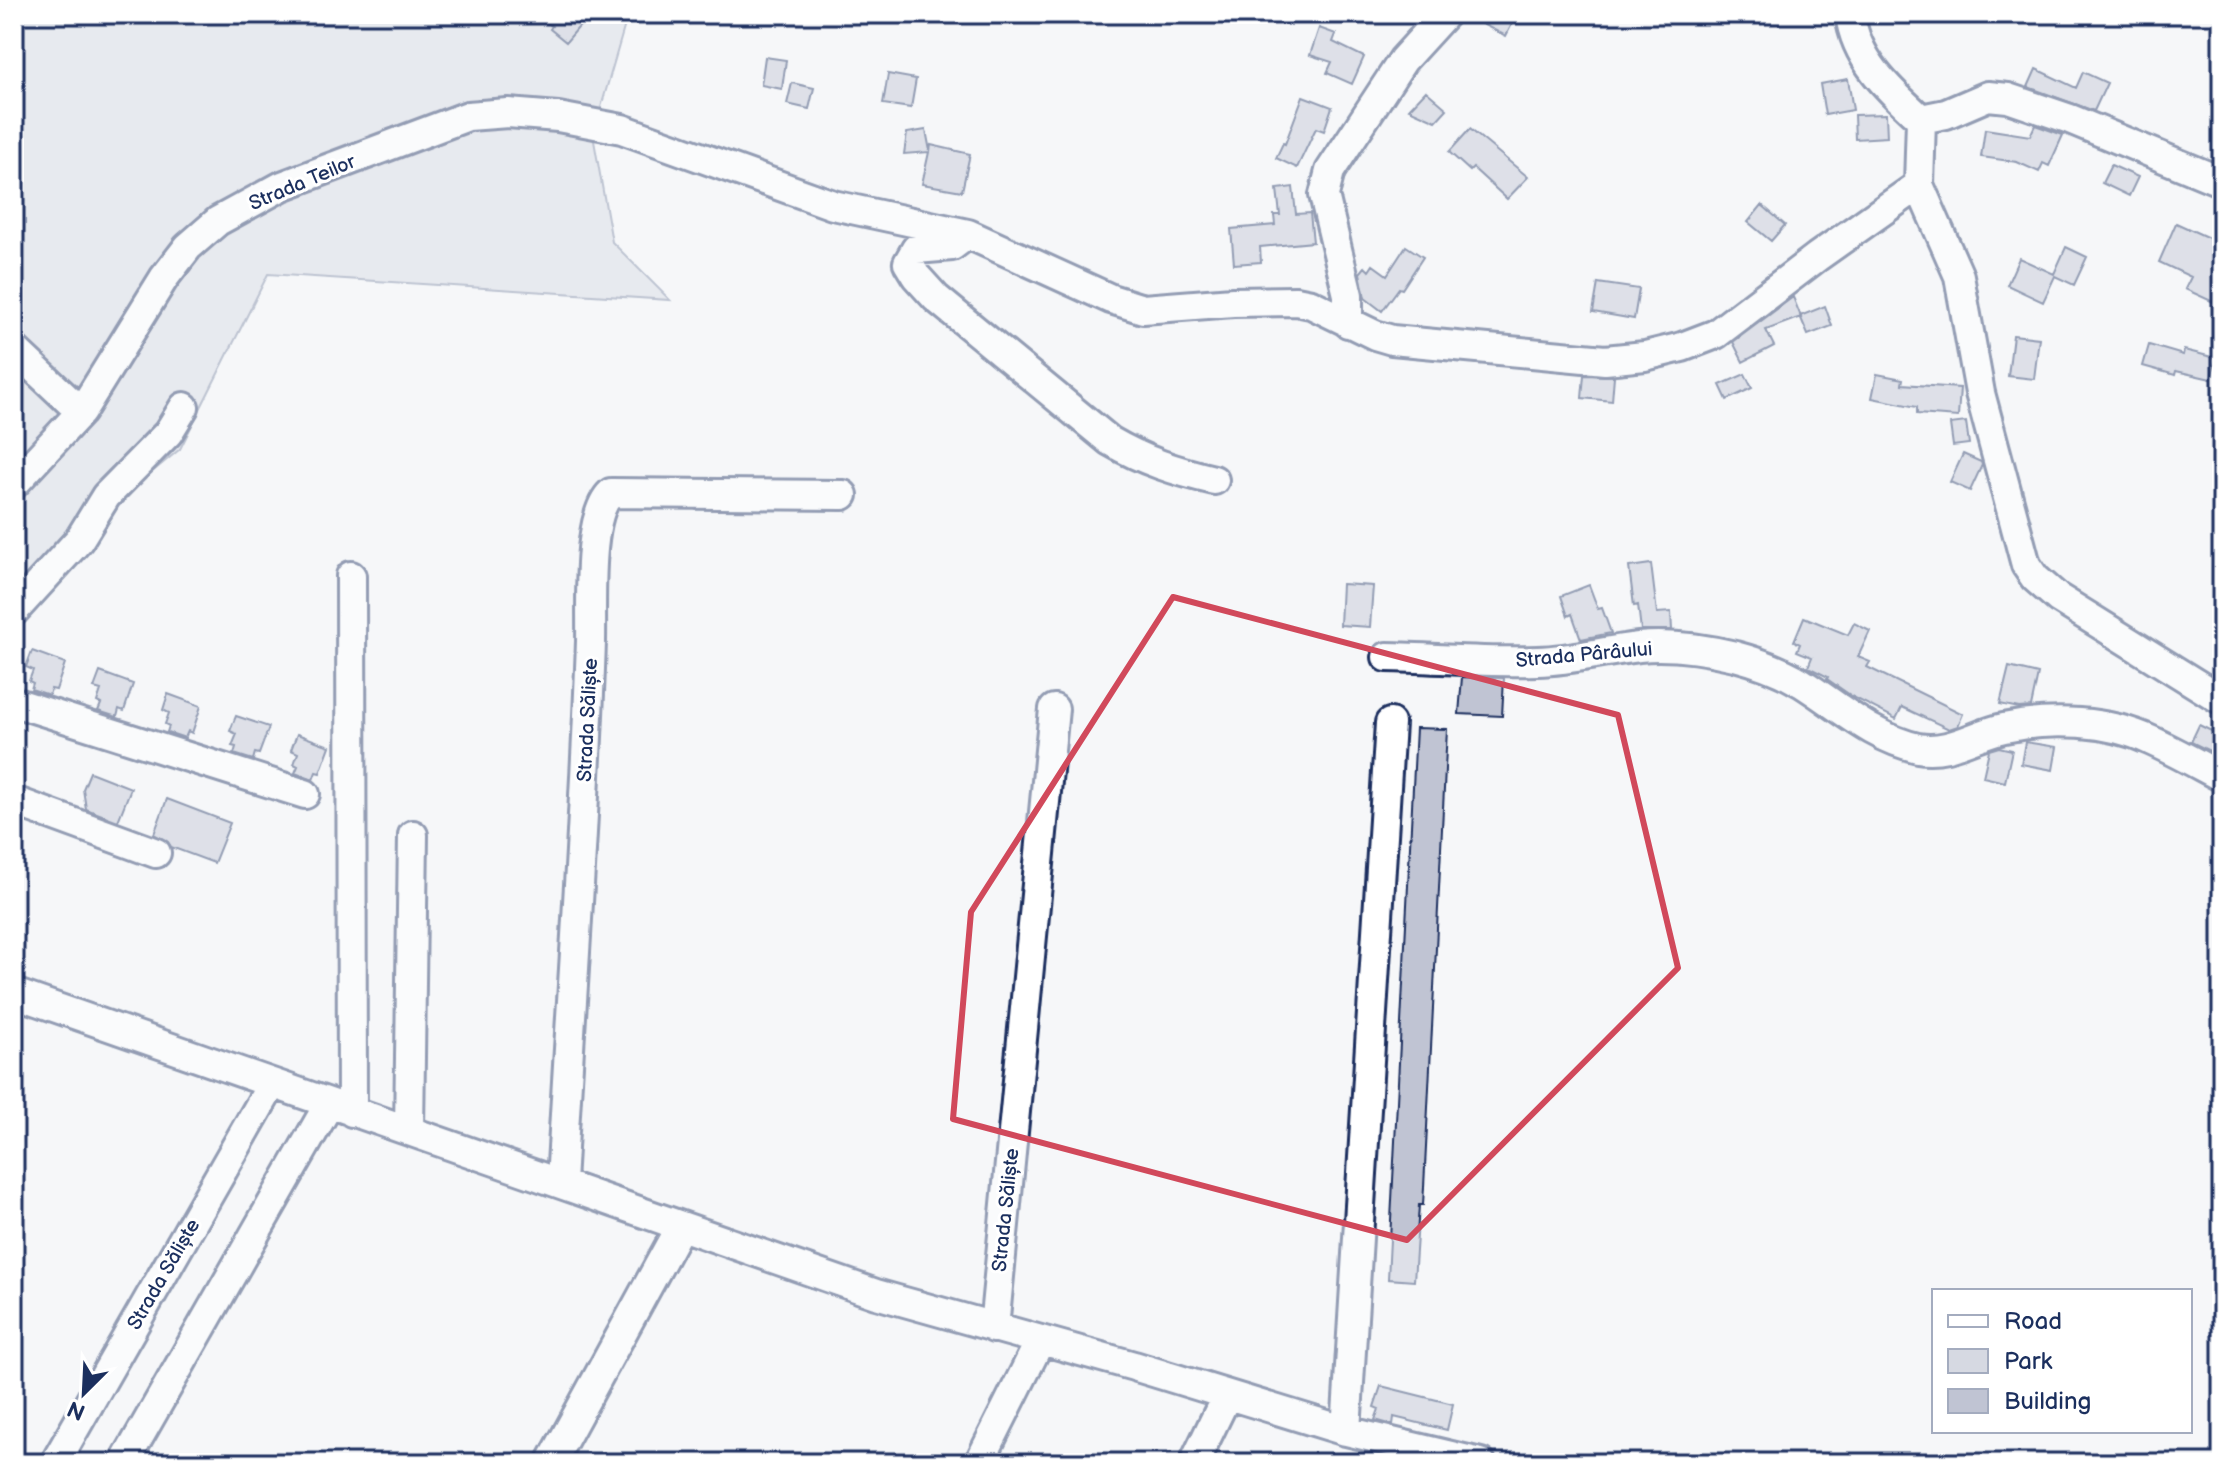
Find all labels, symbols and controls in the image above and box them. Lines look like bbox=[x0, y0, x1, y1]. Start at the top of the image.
street label: Strada Teilor bbox=[246, 149, 360, 216]
street label: Strada Pârâului bbox=[1515, 637, 1653, 673]
street label: Strada Săliște bbox=[573, 657, 603, 783]
street label: Strada Săliște bbox=[988, 1147, 1024, 1273]
street label: Strada Săliște bbox=[122, 1215, 205, 1334]
legend bbox=[1932, 1289, 2192, 1433]
text: Road bbox=[2004, 1307, 2062, 1336]
text: Park bbox=[2004, 1347, 2052, 1376]
north arrow bbox=[44, 1353, 124, 1433]
text: Building bbox=[2004, 1387, 2091, 1416]
text: N bbox=[63, 1394, 90, 1426]

